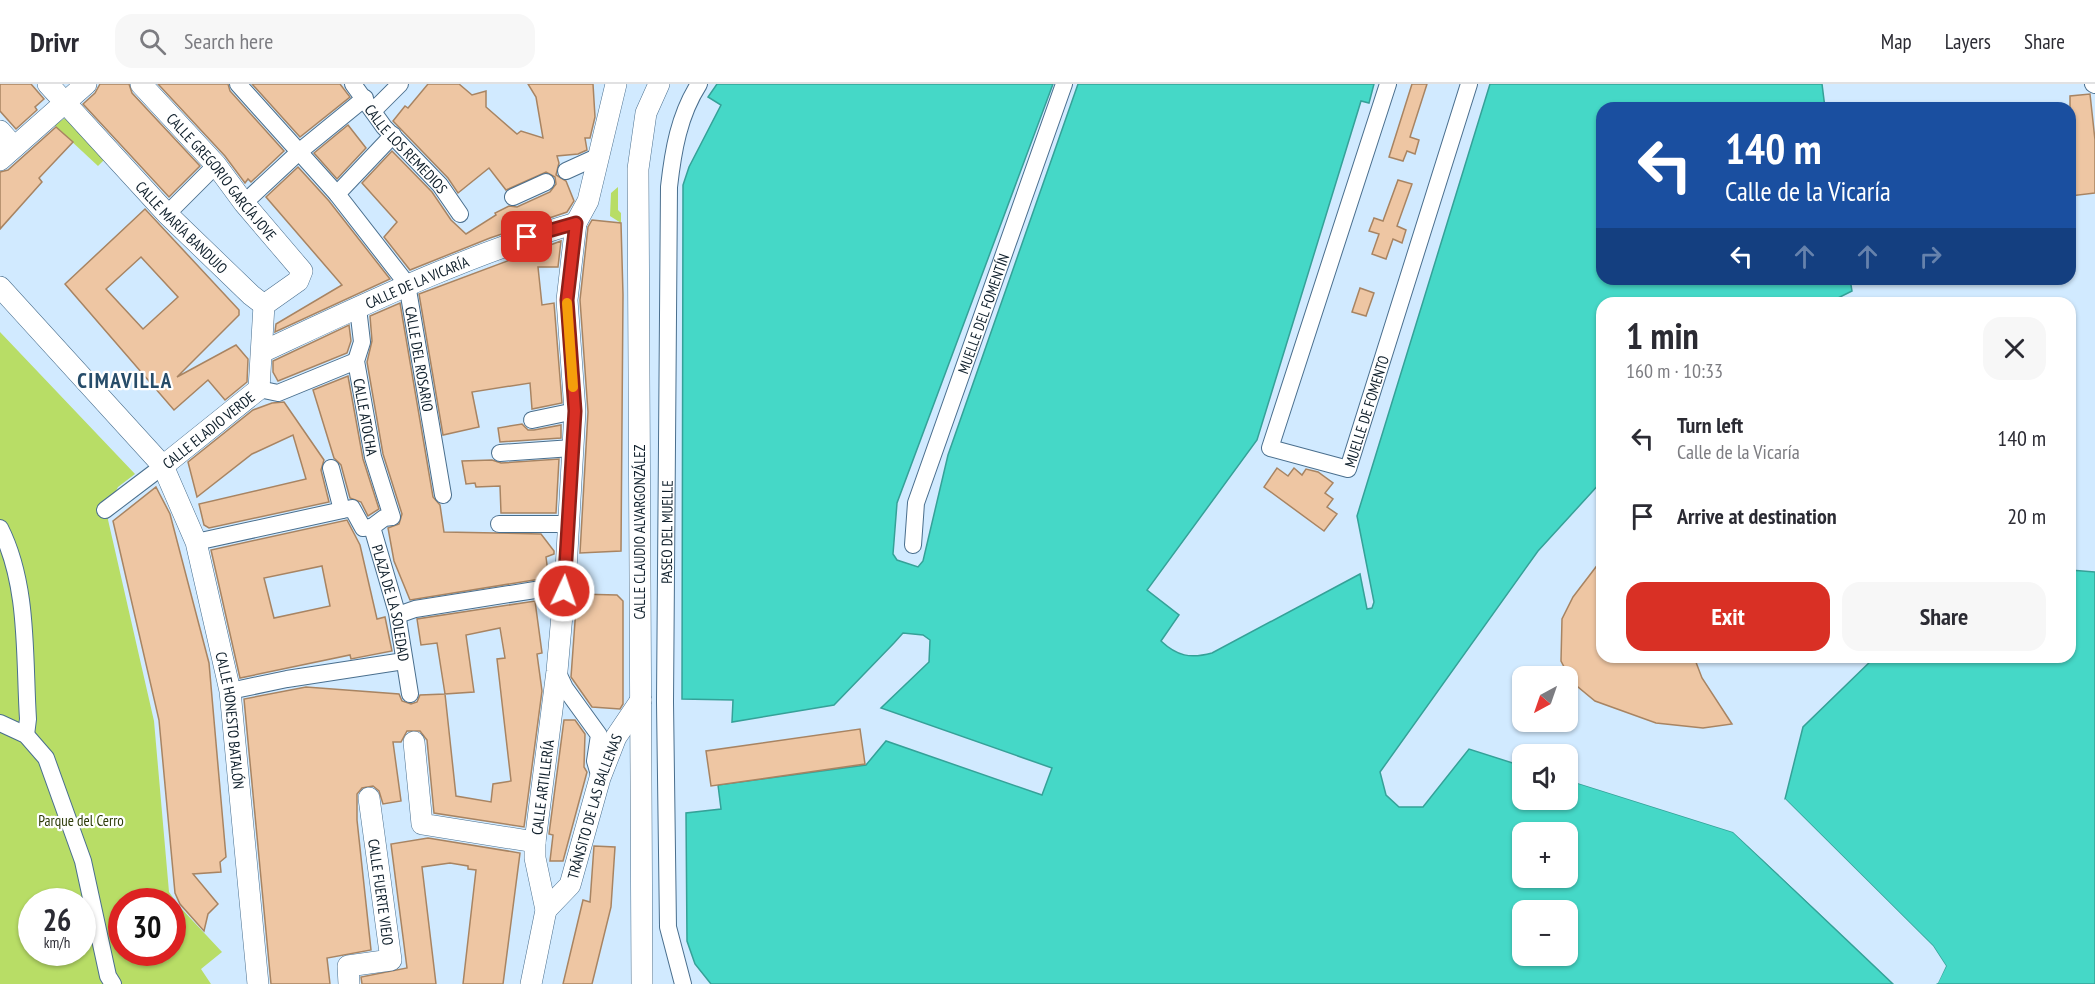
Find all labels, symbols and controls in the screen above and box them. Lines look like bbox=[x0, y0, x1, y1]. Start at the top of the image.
search box bbox=[115, 14, 535, 68]
text: Drivr bbox=[30, 23, 79, 60]
icon: search bbox=[136, 25, 169, 58]
text: Search here bbox=[184, 27, 273, 55]
text: Map bbox=[1881, 28, 1912, 55]
text: Layers bbox=[1945, 28, 1991, 55]
text: Share bbox=[2024, 28, 2065, 55]
street label: CALLE LOS REMEDIOS bbox=[361, 100, 452, 197]
street label: CALLE GREGORIO GARCÍA JOVE bbox=[163, 109, 281, 244]
text: 140 m bbox=[1725, 121, 1822, 176]
icon: left bbox=[1626, 126, 1704, 204]
text: Calle de la Vicaría bbox=[1725, 174, 1891, 208]
street label: CALLE MARÍA BANDUJO bbox=[132, 177, 232, 277]
pin bbox=[501, 211, 552, 262]
icon: arrive bbox=[510, 220, 543, 253]
icon: left bbox=[1725, 240, 1758, 273]
icon: ahead bbox=[1788, 240, 1821, 273]
icon: ahead bbox=[1851, 240, 1884, 273]
icon: right bbox=[1914, 240, 1947, 273]
street label: CALLE DE LA VICARÍA bbox=[362, 251, 472, 312]
street label: MUELLE DEL FOMENTÍN bbox=[953, 251, 1013, 376]
street label: CALLE DEL ROSARIO bbox=[401, 305, 438, 413]
text: 1 min bbox=[1626, 312, 1699, 359]
button: close bbox=[1983, 317, 2046, 380]
street label: MUELLE DE FOMENTO bbox=[1340, 353, 1393, 470]
text: 160 m · 10:33 bbox=[1626, 358, 1723, 384]
district label: CIMAVILLA bbox=[77, 367, 173, 394]
street label: CALLE ATOCHA bbox=[350, 377, 382, 458]
street label: CALLE ELADIO VERDE bbox=[158, 387, 258, 472]
text: Turn left bbox=[1677, 411, 1743, 439]
icon: left bbox=[1626, 422, 1659, 455]
text: 140 m bbox=[1997, 424, 2046, 452]
text: Calle de la Vicaría bbox=[1677, 439, 1800, 465]
street label: CALLE CLAUDIO ALVARGONZÁLEZ bbox=[630, 444, 649, 619]
street label: PASEO DEL MUELLE bbox=[656, 480, 676, 584]
icon: arrive bbox=[1626, 500, 1659, 533]
text: Arrive at destination bbox=[1677, 502, 1837, 530]
text: 20 m bbox=[2007, 502, 2046, 530]
street label: PLAZA DE LA SOLEDAD bbox=[368, 542, 414, 663]
position arrow bbox=[532, 559, 596, 623]
button: Exit bbox=[1626, 582, 1830, 651]
button: Share bbox=[1842, 582, 2046, 651]
street label: CALLE HONESTO BATALÓN bbox=[212, 650, 249, 790]
north arrow bbox=[1512, 666, 1578, 732]
map controls bbox=[1512, 666, 1578, 966]
street label: TRÁNSITO DE LAS BALLENAS bbox=[563, 731, 626, 881]
street label: CALLE ARTILLERÍA bbox=[527, 737, 558, 836]
button: sound bbox=[1512, 744, 1578, 810]
park label: Parque del Cerro bbox=[38, 811, 124, 830]
button: + bbox=[1512, 822, 1578, 888]
street label: CALLE FUERTE VIEJO bbox=[364, 838, 398, 946]
speed limit sign: 30 bbox=[108, 888, 186, 966]
text: 26 bbox=[43, 900, 71, 939]
button: − bbox=[1512, 900, 1578, 966]
text: km/h bbox=[44, 933, 70, 952]

